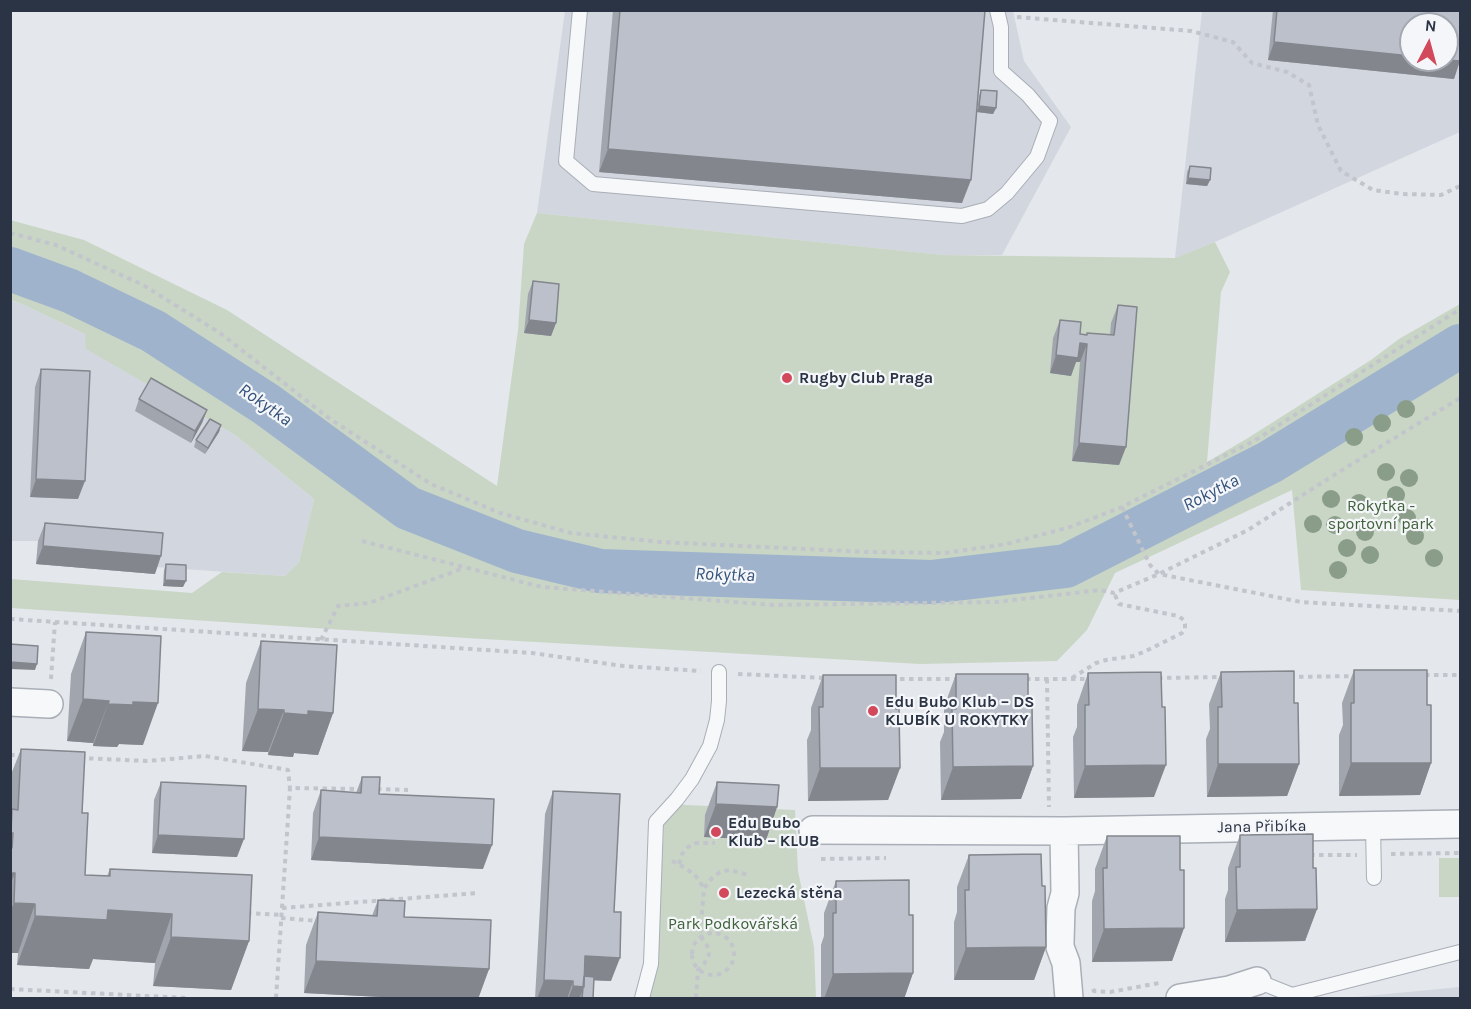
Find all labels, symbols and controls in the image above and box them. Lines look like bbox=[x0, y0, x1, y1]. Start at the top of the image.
north arrow bbox=[1399, 12, 1459, 72]
text: N bbox=[1424, 16, 1437, 36]
place label: Rugby Club Praga bbox=[799, 368, 933, 388]
marker: Rugby Club Praga bbox=[780, 371, 794, 385]
water label: Rokytka bbox=[234, 379, 296, 431]
water label: Rokytka bbox=[1179, 470, 1243, 516]
park label: Rokytka - sportovní park bbox=[1328, 496, 1434, 534]
water label: Rokytka bbox=[695, 563, 755, 587]
place label: Edu Bubo Klub – DS KLUBÍK U ROKYTKY bbox=[885, 692, 1034, 730]
marker: Edu Bubo Klub – DS KLUBÍK U ROKYTKY bbox=[866, 704, 880, 718]
place label: Edu Bubo Klub – KLUB bbox=[728, 813, 819, 851]
street label: Jana Přibíka bbox=[1217, 817, 1307, 837]
marker: Edu Bubo Klub – KLUB bbox=[709, 825, 723, 839]
place label: Lezecká stěna bbox=[736, 883, 843, 903]
marker: Lezecká stěna bbox=[717, 886, 731, 900]
park label: Park Podkovářská bbox=[668, 914, 798, 934]

